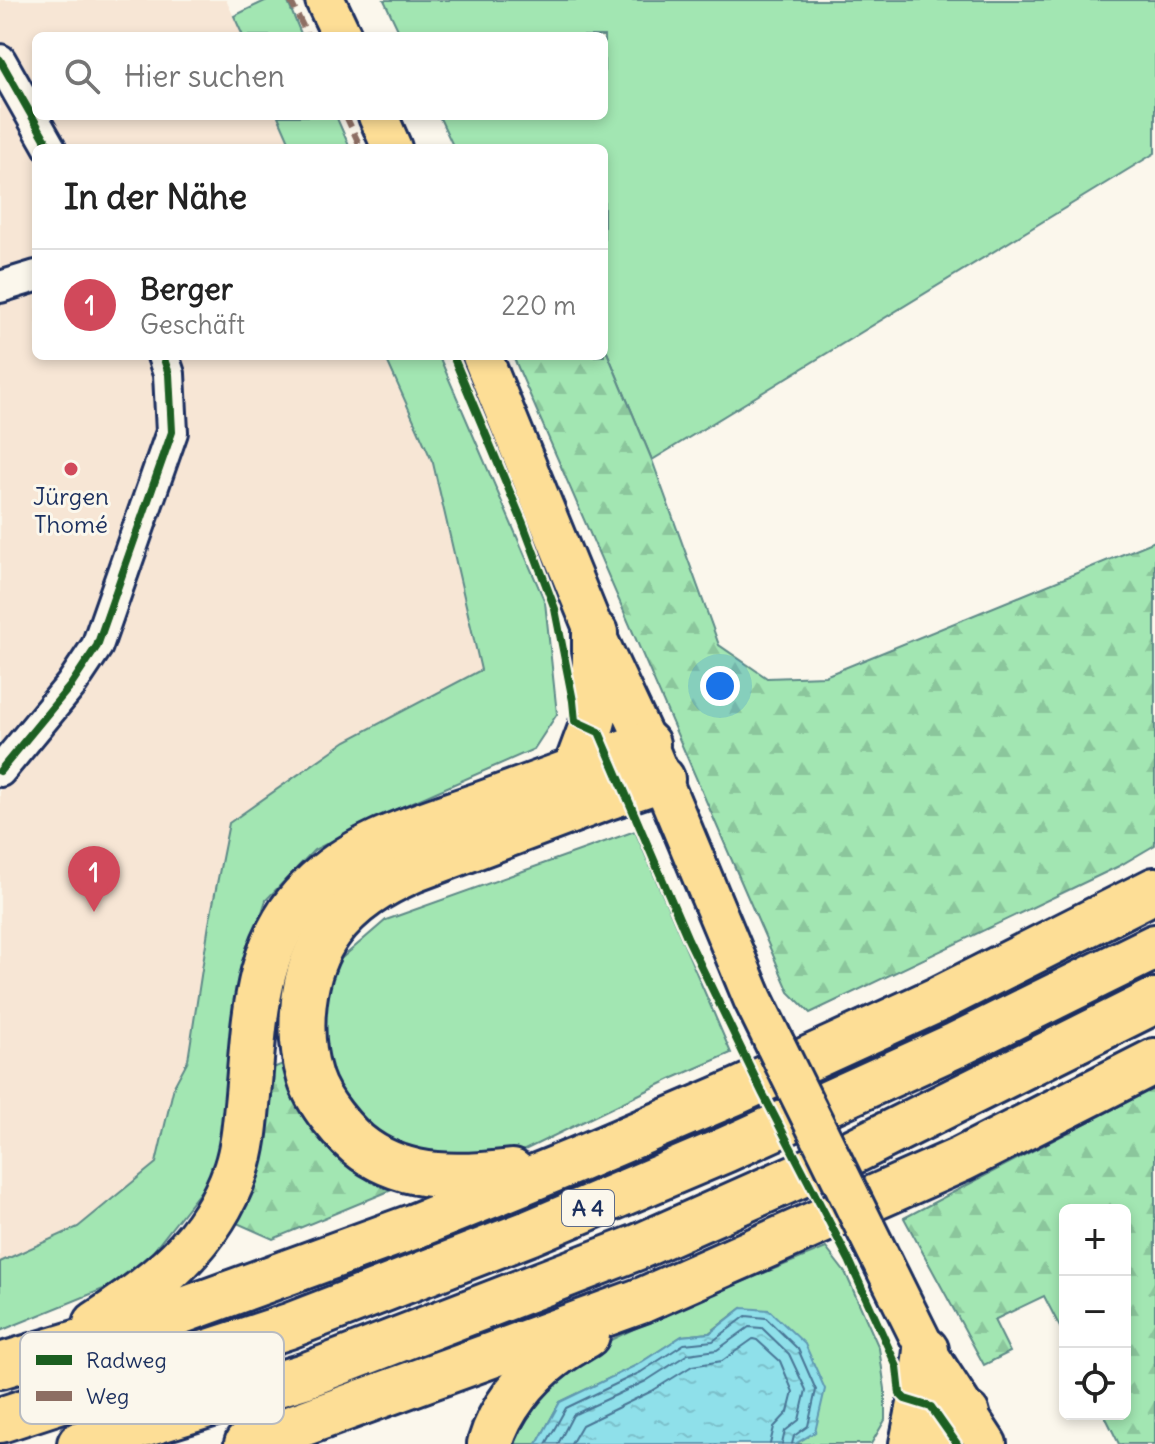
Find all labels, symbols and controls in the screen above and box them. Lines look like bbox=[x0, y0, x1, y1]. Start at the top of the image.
search box bbox=[32, 32, 608, 120]
icon: search bbox=[60, 54, 104, 98]
text: Hier suchen bbox=[124, 57, 285, 95]
text: In der Nähe bbox=[64, 175, 247, 218]
text: Berger bbox=[140, 270, 233, 308]
text: 1 bbox=[85, 289, 95, 322]
text: 220 m bbox=[501, 289, 576, 322]
text: Geschäft bbox=[140, 308, 245, 341]
marker: Jürgen Thomé bbox=[62, 460, 80, 478]
place label: Jürgen Thomé bbox=[33, 481, 109, 539]
your location bbox=[700, 666, 740, 706]
pin: 1 bbox=[68, 846, 120, 912]
road number: A 4 bbox=[562, 1190, 614, 1226]
map controls bbox=[1059, 1204, 1131, 1420]
button: + bbox=[1059, 1204, 1131, 1276]
button: − bbox=[1059, 1276, 1131, 1348]
legend bbox=[20, 1332, 284, 1424]
text: Radweg bbox=[86, 1346, 167, 1374]
button: locate bbox=[1059, 1348, 1131, 1420]
text: Weg bbox=[86, 1382, 129, 1410]

